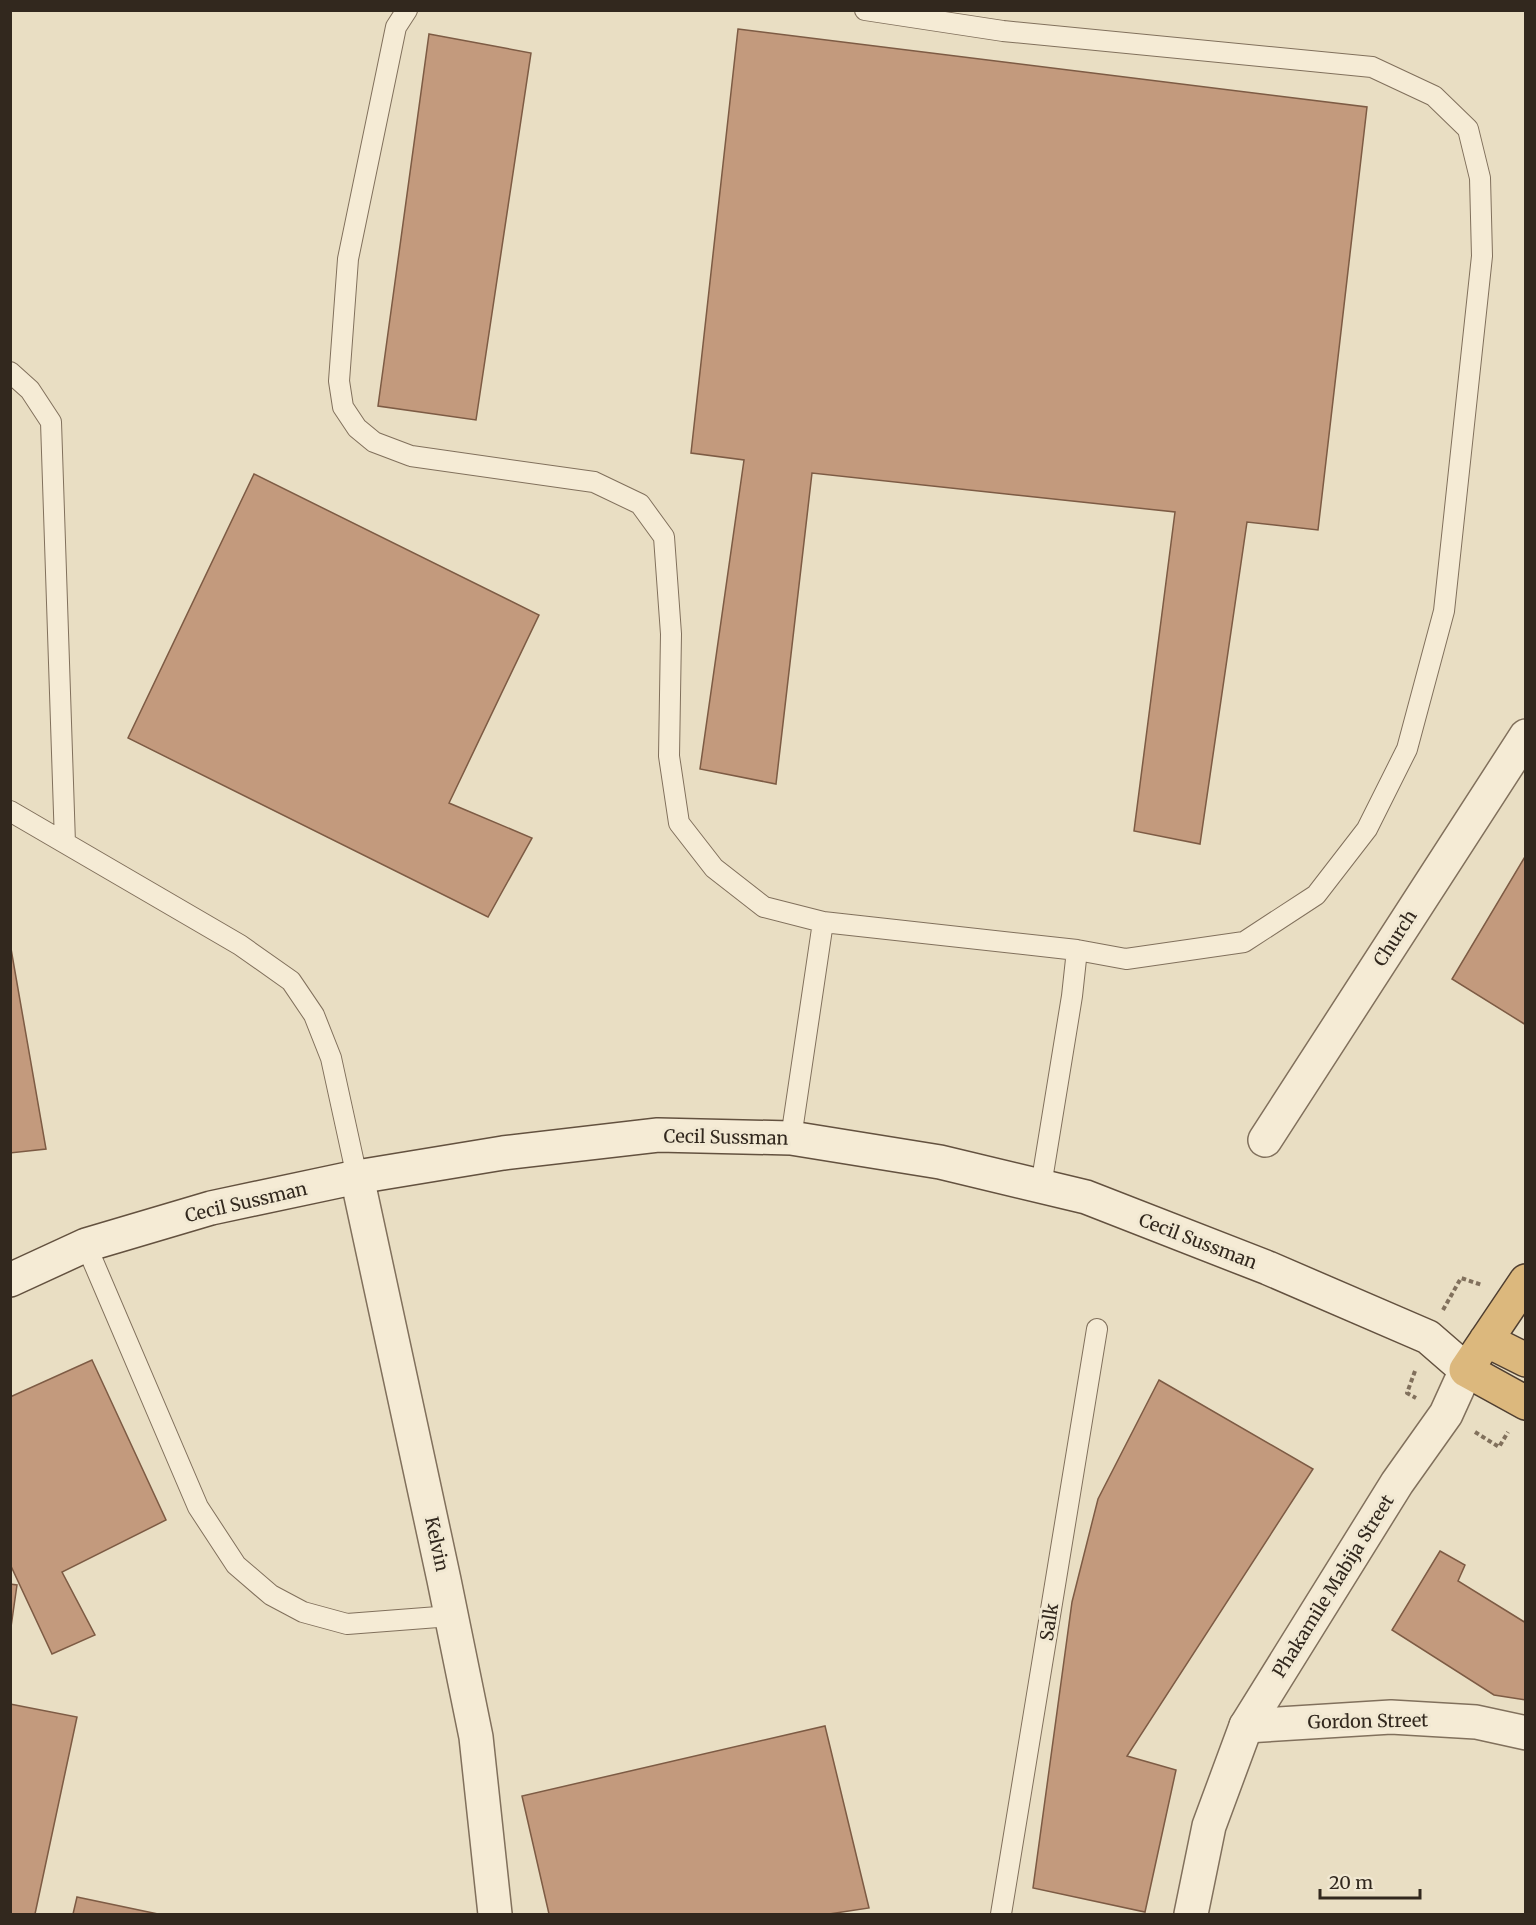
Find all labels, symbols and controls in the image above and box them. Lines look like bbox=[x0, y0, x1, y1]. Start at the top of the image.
street label: Church bbox=[1368, 905, 1422, 971]
street label: Cecil Sussman bbox=[663, 1124, 789, 1150]
street label: Cecil Sussman bbox=[183, 1177, 309, 1227]
street label: Cecil Sussman bbox=[1136, 1208, 1260, 1274]
street label: Phakamile Mabija Street bbox=[1267, 1490, 1399, 1682]
street label: Kelvin bbox=[420, 1515, 454, 1573]
street label: Salk bbox=[1035, 1601, 1063, 1642]
street label: Gordon Street bbox=[1308, 1708, 1428, 1734]
scale bar bbox=[1320, 1862, 1420, 1900]
text: 20 m bbox=[1329, 1871, 1373, 1894]

